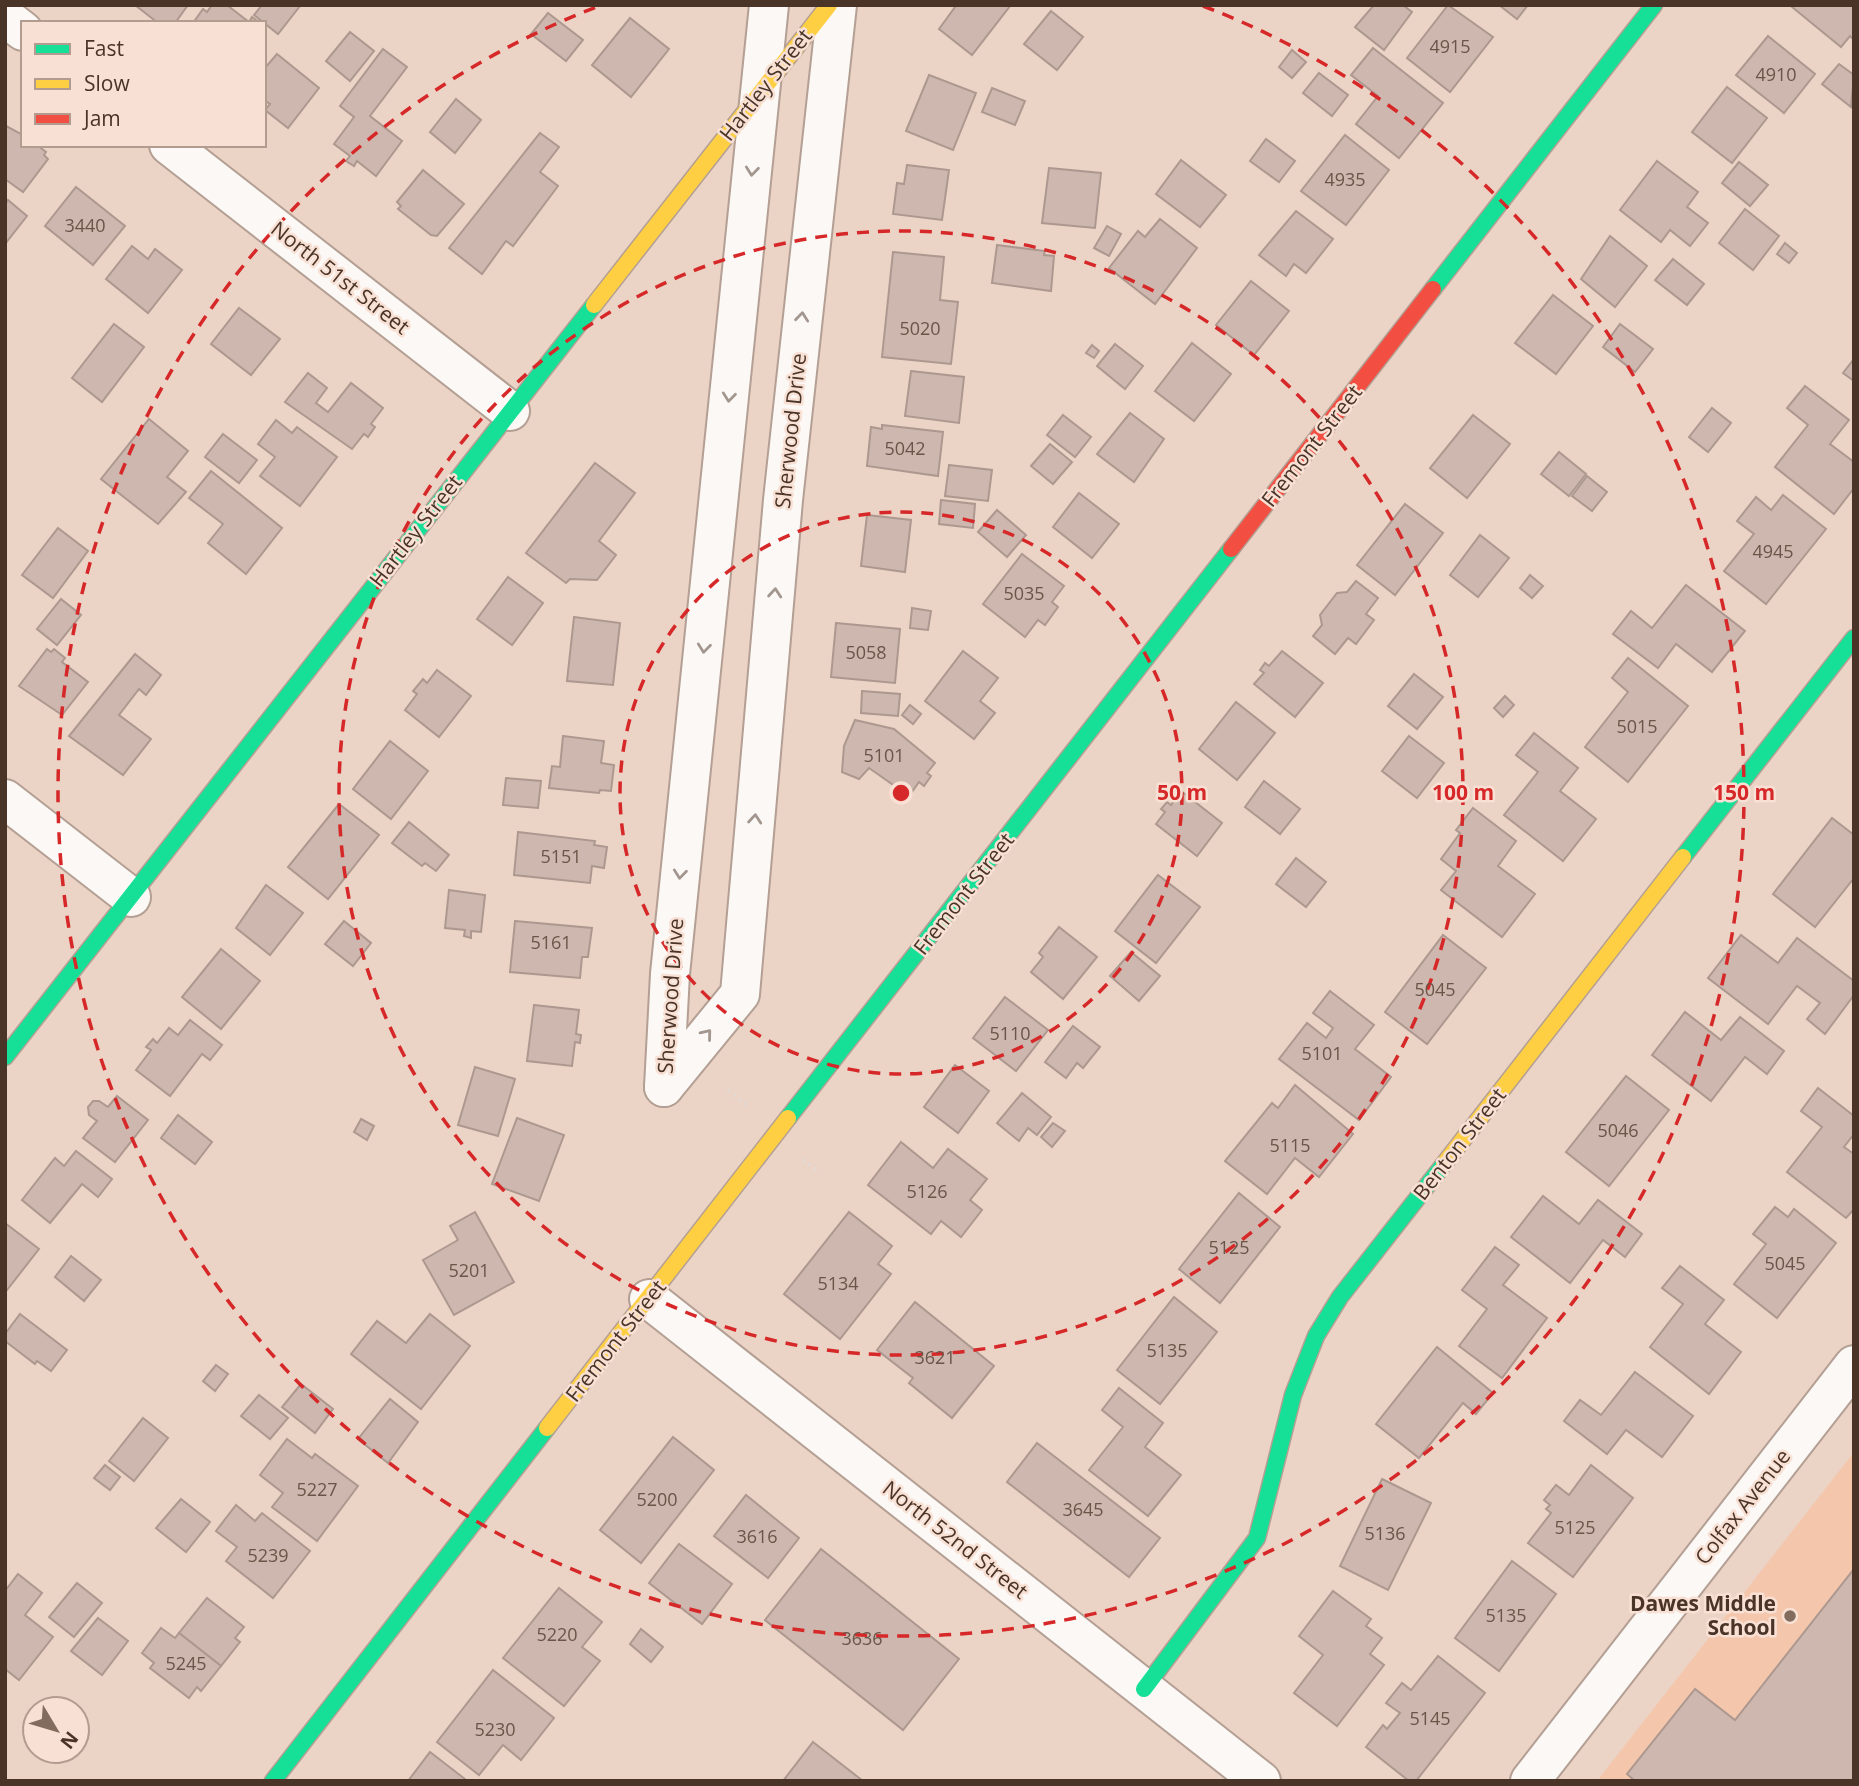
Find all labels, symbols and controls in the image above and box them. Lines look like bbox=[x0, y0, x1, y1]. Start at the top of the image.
legend bbox=[21, 21, 266, 147]
street label: Hartley Street bbox=[713, 23, 818, 146]
text: Fast bbox=[84, 34, 124, 62]
house number: 4915 bbox=[1429, 34, 1471, 58]
house number: 4910 bbox=[1755, 62, 1797, 86]
text: Slow bbox=[84, 69, 130, 97]
text: Jam bbox=[82, 104, 121, 132]
one-way arrow bbox=[745, 165, 760, 176]
house number: 4935 bbox=[1324, 167, 1366, 191]
house number: 3440 bbox=[64, 213, 106, 237]
street label: North 51st Street bbox=[266, 214, 416, 340]
one-way arrow bbox=[795, 312, 810, 323]
house number: 5020 bbox=[899, 316, 941, 340]
street label: Sherwood Drive bbox=[768, 352, 812, 510]
street label: Fremont Street bbox=[1255, 379, 1368, 512]
one-way arrow bbox=[722, 392, 737, 403]
house number: 5042 bbox=[884, 436, 926, 460]
street label: Hartley Street bbox=[363, 469, 468, 592]
house number: 4945 bbox=[1752, 539, 1794, 563]
house number: 5035 bbox=[1003, 581, 1045, 605]
one-way arrow bbox=[767, 587, 782, 598]
house number: 5058 bbox=[845, 640, 887, 664]
one-way arrow bbox=[696, 642, 711, 653]
house number: 5015 bbox=[1616, 714, 1658, 738]
house number: 5101 bbox=[863, 743, 905, 767]
text: 50 m bbox=[1157, 778, 1207, 806]
text: 100 m bbox=[1432, 778, 1494, 806]
text: 150 m bbox=[1713, 778, 1775, 806]
centre of rings bbox=[889, 781, 913, 805]
one-way arrow bbox=[747, 813, 762, 824]
street label: Fremont Street bbox=[907, 827, 1020, 960]
house number: 5151 bbox=[540, 844, 582, 868]
one-way arrow bbox=[673, 868, 688, 880]
street label: Sherwood Drive bbox=[651, 917, 689, 1075]
house number: 5161 bbox=[530, 930, 572, 954]
house number: 5045 bbox=[1414, 977, 1456, 1001]
house number: 5110 bbox=[989, 1021, 1031, 1045]
one-way arrow bbox=[699, 1030, 712, 1042]
house number: 5101 bbox=[1301, 1041, 1343, 1065]
street label: Benton Street bbox=[1407, 1081, 1512, 1205]
house number: 5046 bbox=[1597, 1118, 1639, 1142]
house number: 5115 bbox=[1269, 1133, 1311, 1157]
house number: 5126 bbox=[906, 1179, 948, 1203]
house number: 5125 bbox=[1208, 1235, 1250, 1259]
house number: 5045 bbox=[1764, 1251, 1806, 1275]
house number: 5201 bbox=[448, 1258, 490, 1282]
house number: 5134 bbox=[817, 1271, 859, 1295]
street label: Fremont Street bbox=[559, 1274, 672, 1407]
house number: 5135 bbox=[1146, 1338, 1188, 1362]
house number: 3621 bbox=[914, 1345, 956, 1369]
street label: Colfax Avenue bbox=[1688, 1443, 1796, 1570]
street label: North 52nd Street bbox=[877, 1474, 1034, 1605]
house number: 5227 bbox=[296, 1477, 338, 1501]
house number: 5200 bbox=[636, 1487, 678, 1511]
house number: 3645 bbox=[1062, 1497, 1104, 1521]
house number: 5125 bbox=[1554, 1515, 1596, 1539]
house number: 5136 bbox=[1364, 1521, 1406, 1545]
house number: 3616 bbox=[736, 1524, 778, 1548]
house number: 5239 bbox=[247, 1543, 289, 1567]
place label: Dawes Middle School bbox=[1630, 1589, 1776, 1641]
house number: 5135 bbox=[1485, 1603, 1527, 1627]
marker: Dawes Middle School bbox=[1782, 1608, 1798, 1624]
house number: 5220 bbox=[536, 1622, 578, 1646]
house number: 3636 bbox=[841, 1626, 883, 1650]
house number: 5245 bbox=[165, 1651, 207, 1675]
north arrow bbox=[21, 1695, 91, 1765]
house number: 5145 bbox=[1409, 1706, 1451, 1730]
house number: 5230 bbox=[474, 1717, 516, 1741]
text: N bbox=[54, 1726, 84, 1755]

